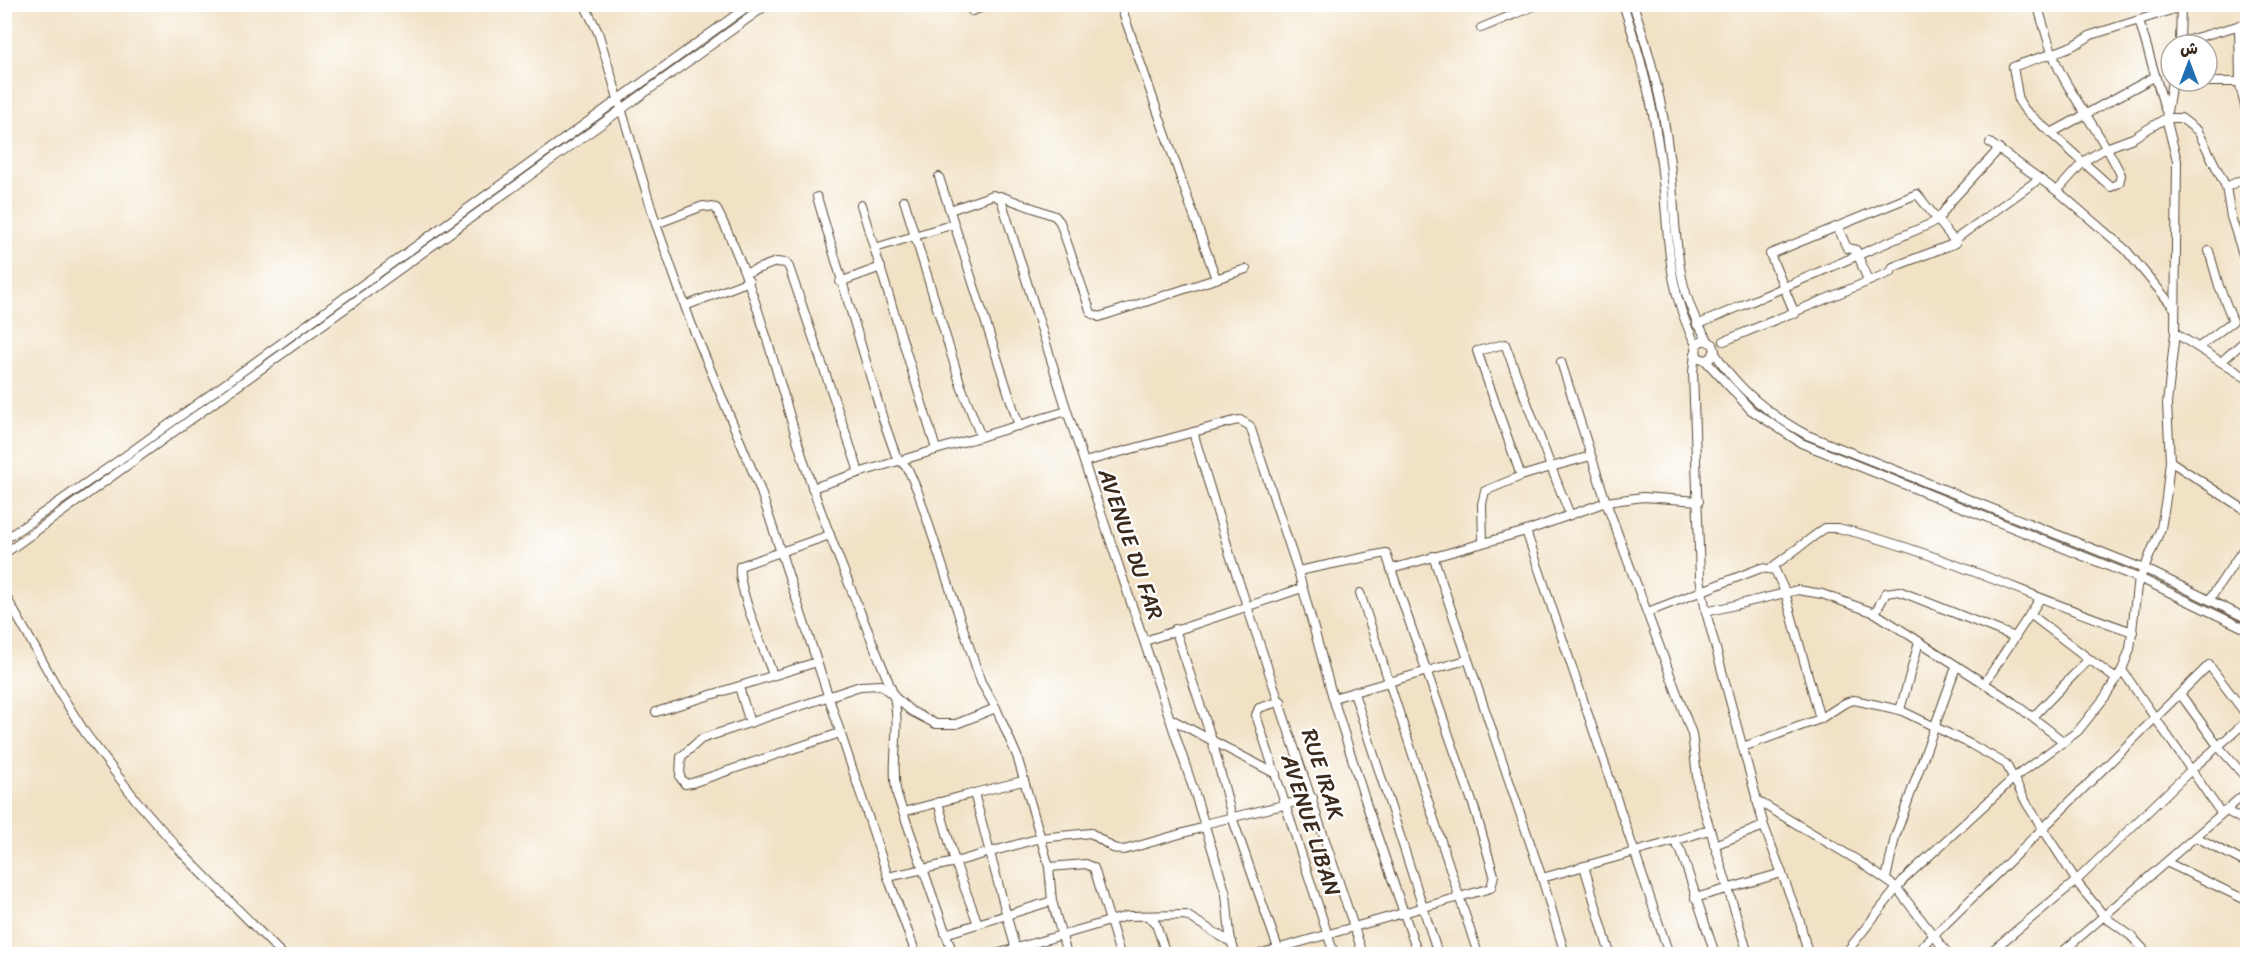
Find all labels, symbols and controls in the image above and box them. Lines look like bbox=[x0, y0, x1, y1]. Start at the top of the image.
north arrow bbox=[2159, 33, 2219, 93]
text: ش bbox=[2180, 34, 2198, 63]
street label: AVENUE DU FAR bbox=[1086, 462, 1175, 625]
street label: RUE IRAK bbox=[1290, 723, 1356, 825]
street label: AVENUE LIBAN bbox=[1269, 748, 1353, 902]

